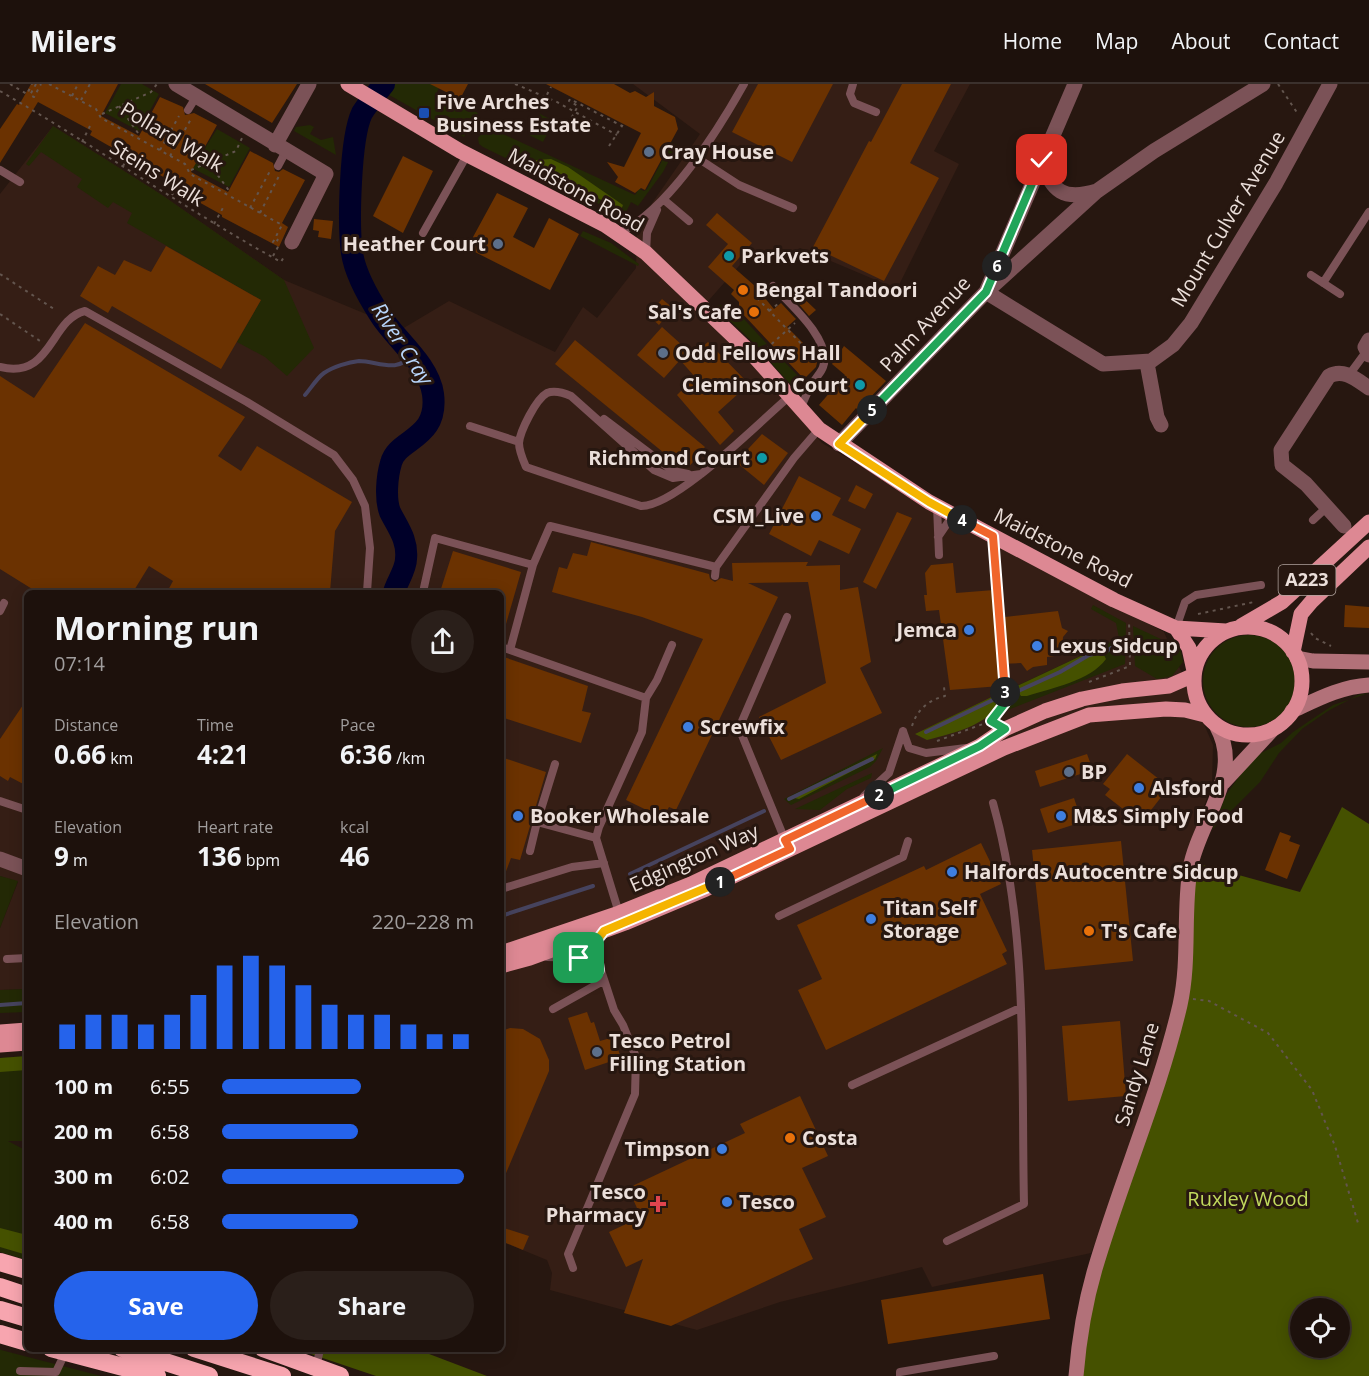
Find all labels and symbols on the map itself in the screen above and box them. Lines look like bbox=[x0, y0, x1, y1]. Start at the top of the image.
place label: Five Arches Business Estate bbox=[436, 88, 591, 138]
street label: Pollard Walk bbox=[116, 95, 229, 178]
marker: Five Arches Business Estate bbox=[417, 106, 431, 120]
street label: Mount Culver Avenue bbox=[1164, 126, 1291, 312]
street label: Steins Walk bbox=[105, 133, 210, 213]
pin bbox=[1016, 134, 1067, 185]
place label: Cray House bbox=[661, 138, 774, 165]
street label: Maidstone Road bbox=[503, 141, 649, 238]
marker: Cray House bbox=[642, 145, 656, 159]
place label: Heather Court bbox=[343, 230, 486, 257]
marker: Heather Court bbox=[491, 237, 505, 251]
place label: Parkvets bbox=[741, 242, 829, 269]
marker: Parkvets bbox=[722, 249, 736, 263]
pin: 6 bbox=[982, 251, 1012, 281]
street label: Palm Avenue bbox=[873, 270, 976, 377]
place label: Bengal Tandoori bbox=[755, 276, 918, 303]
marker: Bengal Tandoori bbox=[736, 283, 750, 297]
water label: River Cray bbox=[366, 297, 441, 391]
place label: Sal's Cafe bbox=[648, 298, 742, 325]
marker: Sal's Cafe bbox=[747, 305, 761, 319]
place label: Odd Fellows Hall bbox=[675, 339, 841, 366]
marker: Odd Fellows Hall bbox=[656, 346, 670, 360]
place label: Cleminson Court bbox=[682, 371, 848, 398]
marker: Cleminson Court bbox=[853, 378, 867, 392]
pin: 5 bbox=[857, 395, 887, 425]
place label: Richmond Court bbox=[588, 444, 750, 471]
marker: Richmond Court bbox=[755, 451, 769, 465]
street label: Maidstone Road bbox=[990, 501, 1137, 594]
place label: CSM_Live bbox=[713, 502, 804, 529]
pin: 4 bbox=[947, 505, 977, 535]
marker: CSM_Live bbox=[809, 509, 823, 523]
road number: A223 bbox=[1278, 565, 1336, 595]
place label: Jemca bbox=[895, 616, 957, 643]
marker: Jemca bbox=[962, 623, 976, 637]
place label: Lexus Sidcup bbox=[1049, 632, 1178, 659]
marker: Lexus Sidcup bbox=[1030, 639, 1044, 653]
pin: 3 bbox=[990, 677, 1020, 707]
place label: Screwfix bbox=[700, 713, 785, 740]
marker: Screwfix bbox=[681, 720, 695, 734]
place label: BP bbox=[1081, 758, 1107, 785]
marker: BP bbox=[1062, 765, 1076, 779]
place label: Alsford bbox=[1151, 774, 1223, 801]
pin: 2 bbox=[864, 780, 894, 810]
marker: Alsford bbox=[1132, 781, 1146, 795]
place label: Booker Wholesale bbox=[530, 802, 709, 829]
place label: M&S Simply Food bbox=[1073, 802, 1244, 829]
marker: Booker Wholesale bbox=[511, 809, 525, 823]
marker: M&S Simply Food bbox=[1054, 809, 1068, 823]
street label: Edgington Way bbox=[625, 817, 763, 898]
place label: Halfords Autocentre Sidcup bbox=[964, 858, 1238, 885]
marker: Halfords Autocentre Sidcup bbox=[945, 865, 959, 879]
pin: 1 bbox=[705, 867, 735, 897]
place label: Titan Self Storage bbox=[883, 894, 978, 944]
marker: Titan Self Storage bbox=[864, 912, 878, 926]
place label: T's Cafe bbox=[1101, 917, 1177, 944]
marker: T's Cafe bbox=[1082, 924, 1096, 938]
pin bbox=[553, 932, 604, 983]
street label: Sandy Lane bbox=[1108, 1019, 1165, 1129]
place label: Tesco Petrol Filling Station bbox=[609, 1027, 746, 1077]
marker: Tesco Petrol Filling Station bbox=[590, 1045, 604, 1059]
place label: Costa bbox=[802, 1124, 858, 1151]
marker: Costa bbox=[783, 1131, 797, 1145]
place label: Timpson bbox=[625, 1135, 710, 1162]
marker: Timpson bbox=[715, 1142, 729, 1156]
place label: Tesco Pharmacy bbox=[546, 1178, 647, 1228]
park label: Ruxley Wood bbox=[1187, 1185, 1309, 1212]
place label: Tesco bbox=[739, 1188, 795, 1215]
marker: Tesco bbox=[720, 1195, 734, 1209]
marker: Tesco Pharmacy bbox=[651, 1197, 665, 1211]

